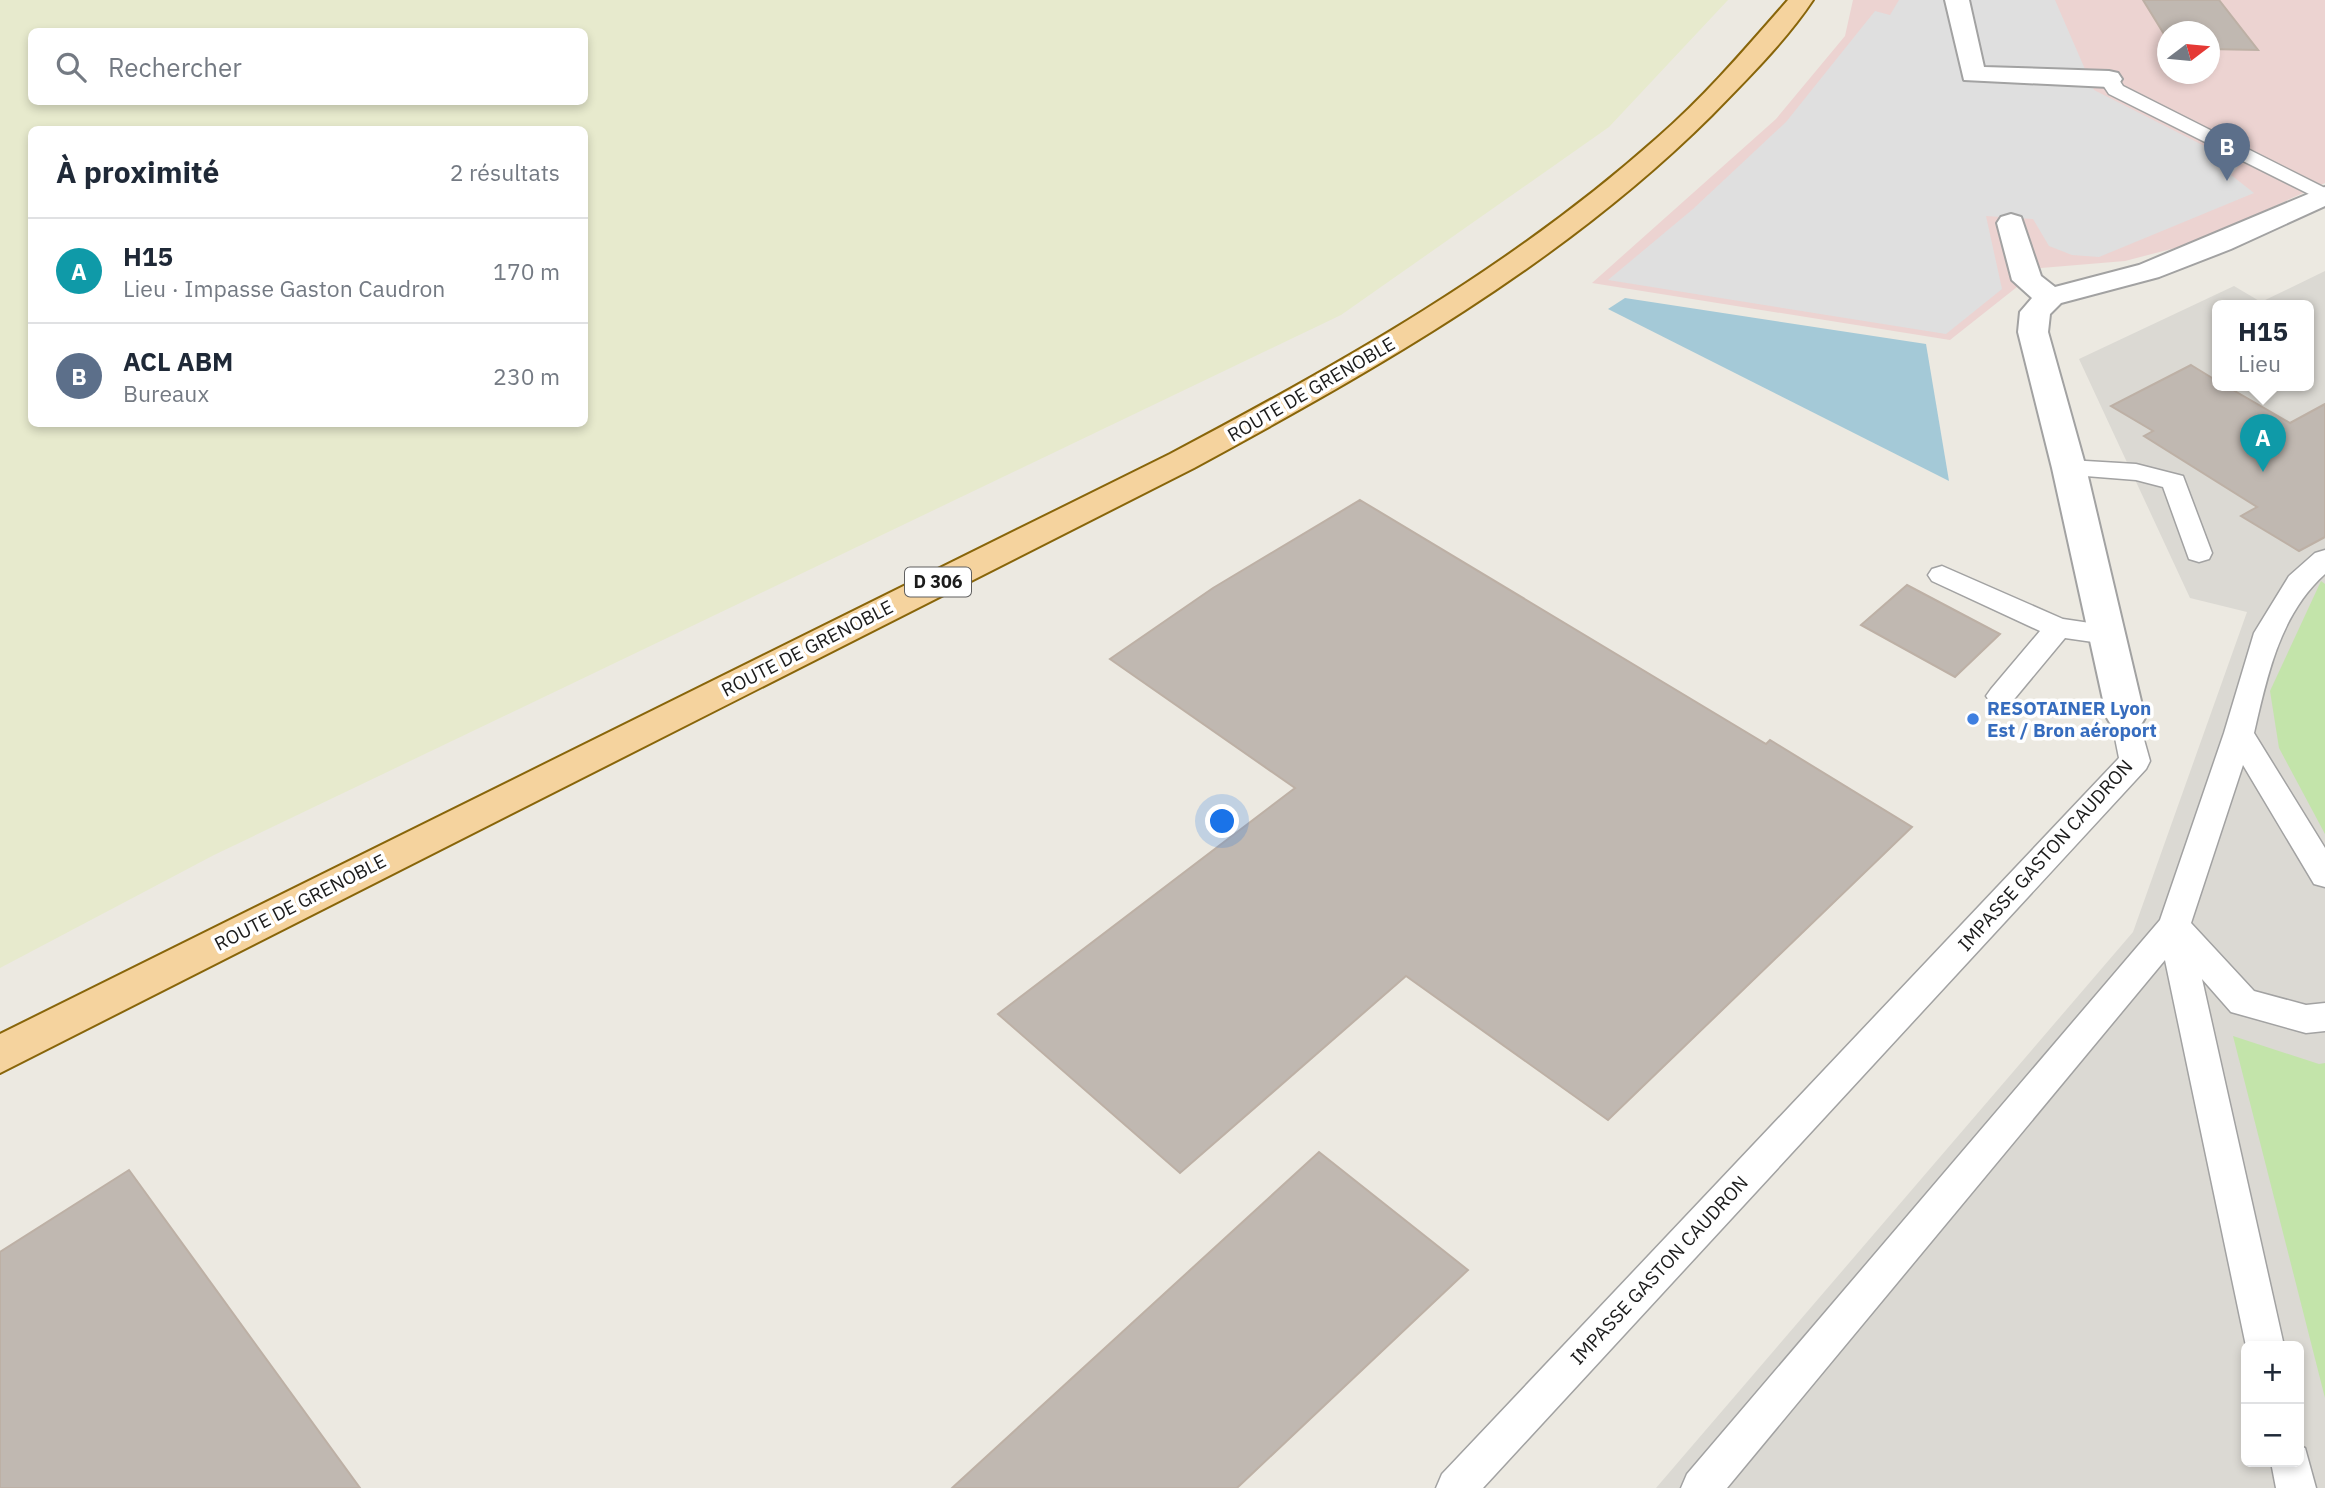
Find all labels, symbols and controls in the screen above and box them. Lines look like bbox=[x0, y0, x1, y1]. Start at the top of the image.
north arrow bbox=[2157, 21, 2220, 84]
search box bbox=[28, 28, 588, 105]
icon: search bbox=[52, 48, 90, 86]
text: Rechercher bbox=[108, 50, 242, 84]
pin: B bbox=[2204, 123, 2250, 181]
text: À proximité bbox=[56, 152, 219, 191]
text: 2 résultats bbox=[450, 157, 560, 187]
text: H15 bbox=[123, 239, 173, 273]
text: A bbox=[71, 256, 87, 286]
text: 170 m bbox=[493, 256, 560, 286]
text: Lieu · Impasse Gaston Caudron bbox=[123, 273, 445, 303]
popup bbox=[2212, 300, 2314, 391]
text: H15 bbox=[2238, 314, 2288, 348]
street label: ROUTE DE GRENOBLE bbox=[1223, 331, 1399, 447]
text: ACL ABM bbox=[123, 344, 233, 378]
text: Lieu bbox=[2238, 348, 2281, 378]
text: B bbox=[71, 361, 87, 391]
text: 230 m bbox=[493, 361, 560, 391]
text: Bureaux bbox=[123, 378, 209, 408]
pin: A bbox=[2240, 414, 2286, 472]
road number: D 306 bbox=[905, 568, 971, 596]
street label: ROUTE DE GRENOBLE bbox=[717, 594, 897, 702]
place label: RESOTAINER Lyon Est / Bron aéroport bbox=[1987, 696, 2157, 742]
marker: RESOTAINER Lyon Est / Bron aéroport bbox=[1965, 711, 1981, 727]
street label: IMPASSE GASTON CAUDRON bbox=[1953, 754, 2137, 956]
your location bbox=[1205, 804, 1239, 838]
street label: ROUTE DE GRENOBLE bbox=[210, 848, 390, 956]
street label: IMPASSE GASTON CAUDRON bbox=[1565, 1171, 1753, 1369]
map controls bbox=[2241, 1341, 2304, 1467]
button: + bbox=[2241, 1341, 2304, 1404]
button: − bbox=[2241, 1404, 2304, 1467]

